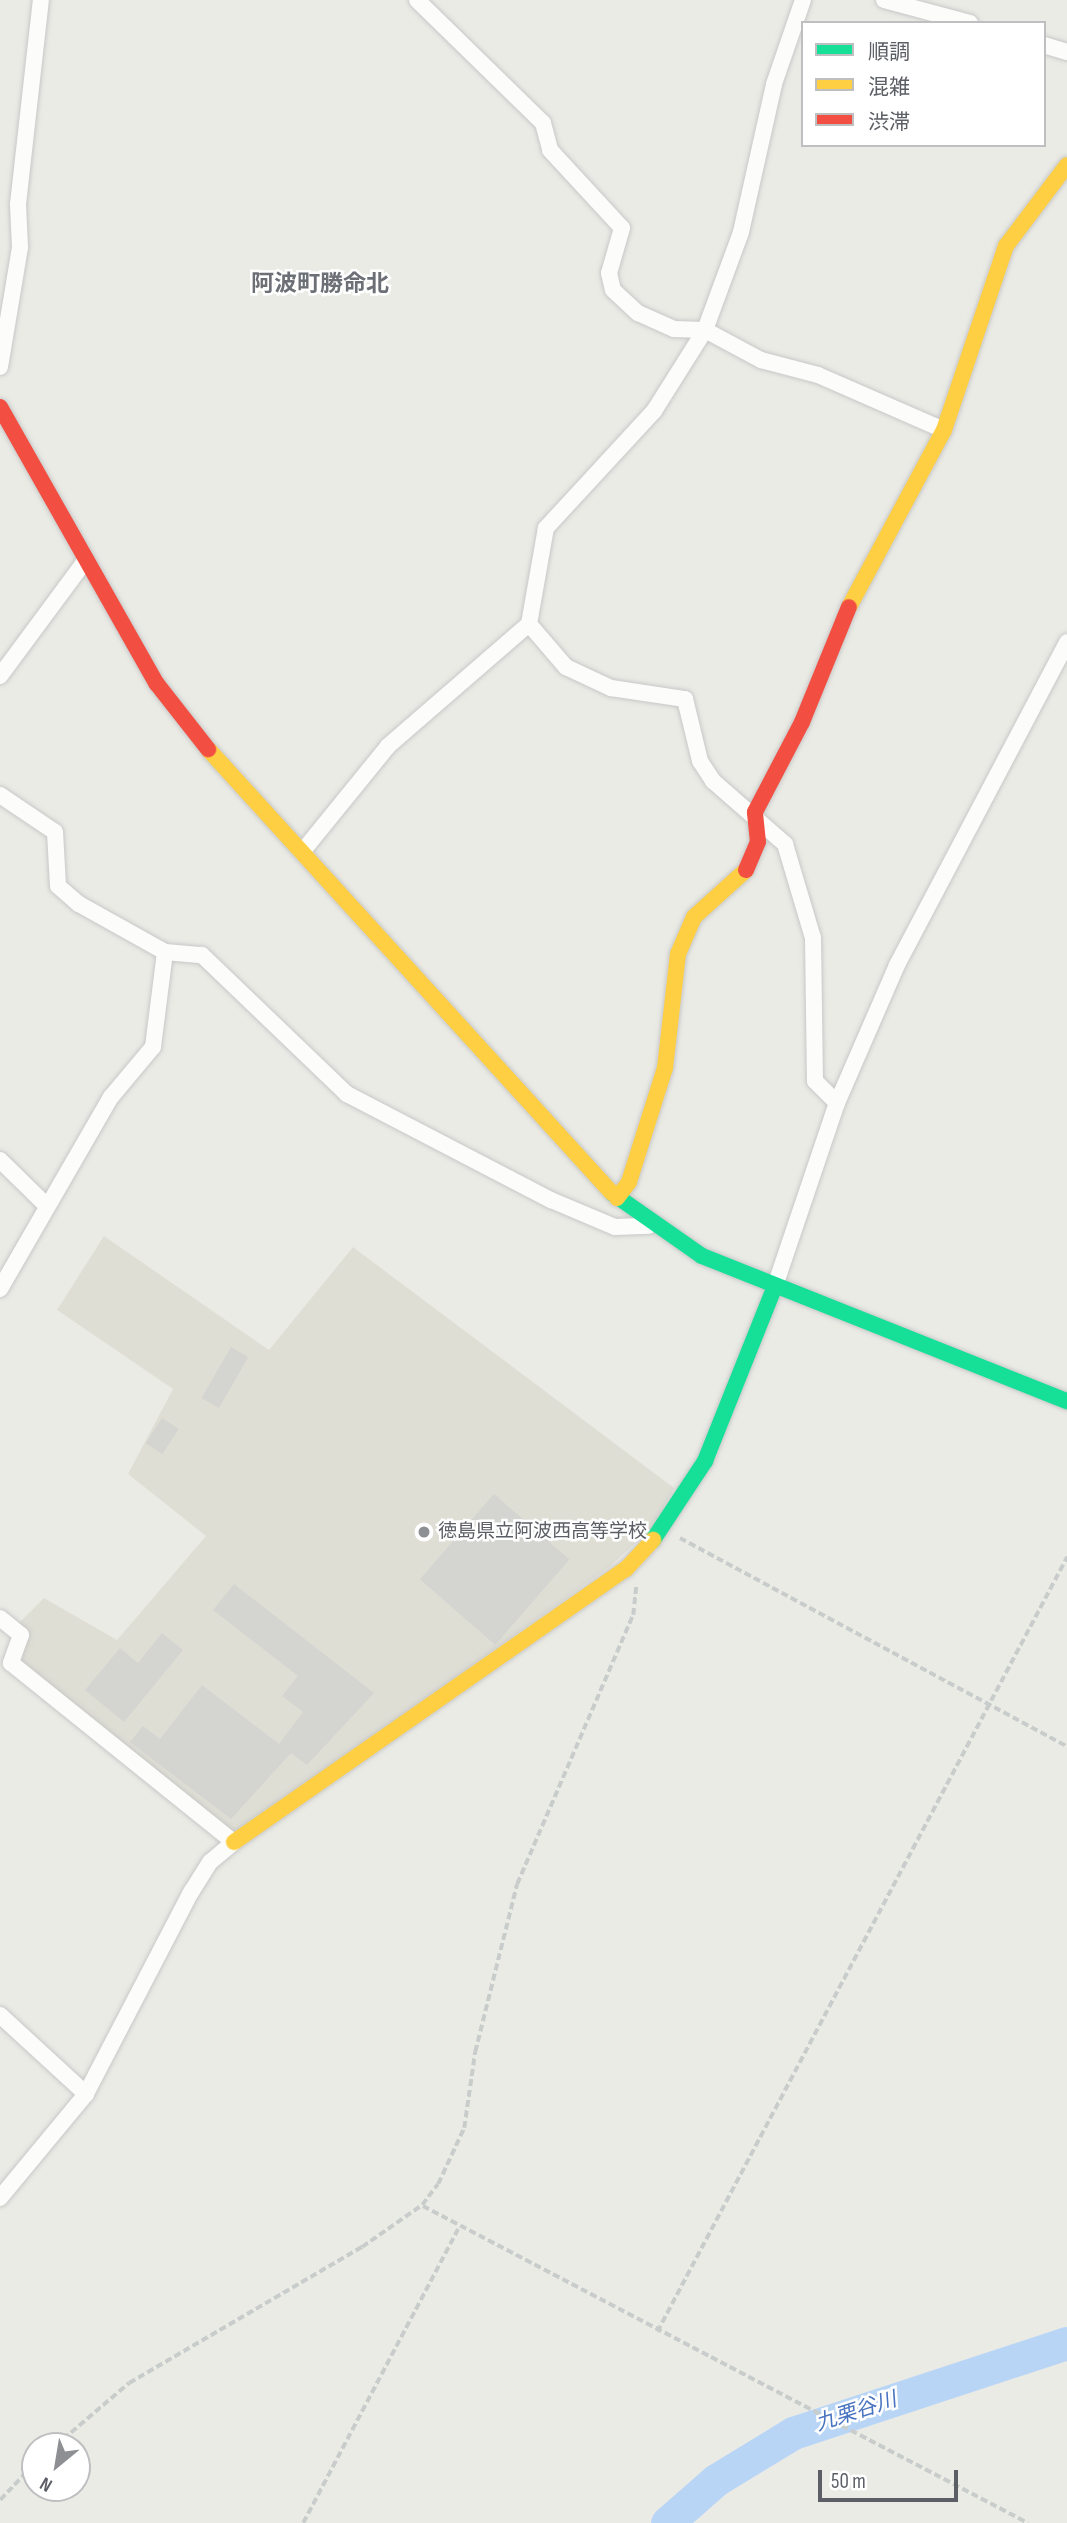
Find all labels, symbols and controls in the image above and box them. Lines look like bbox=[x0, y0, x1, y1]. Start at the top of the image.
legend bbox=[801, 21, 1046, 147]
text: 順調 bbox=[868, 40, 910, 65]
text: 混雑 bbox=[868, 75, 910, 100]
text: 渋滞 bbox=[868, 110, 910, 135]
district label: 阿波町勝命北 bbox=[251, 270, 389, 298]
place label: 徳島県立阿波西高等学校 bbox=[438, 1521, 647, 1543]
marker: 徳島県立阿波西高等学校 bbox=[416, 1524, 432, 1540]
water label: 九栗谷川 bbox=[812, 2387, 900, 2437]
north arrow bbox=[21, 2432, 91, 2502]
scale bar bbox=[822, 2456, 962, 2500]
text: 50 m bbox=[831, 2469, 866, 2494]
text: N bbox=[36, 2471, 56, 2496]

